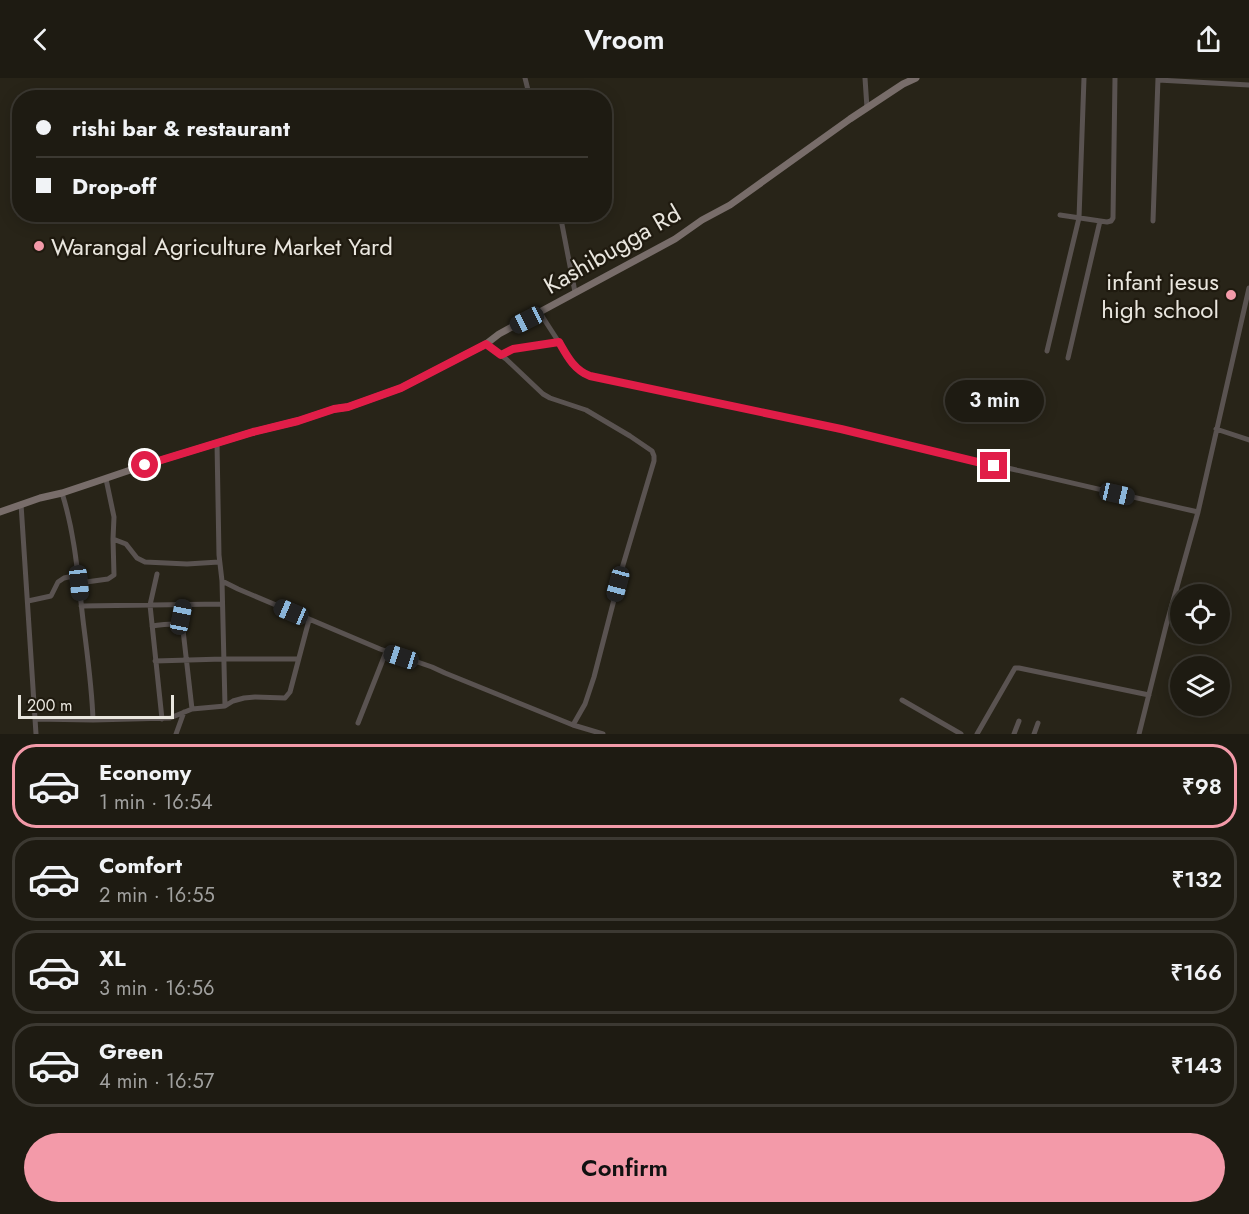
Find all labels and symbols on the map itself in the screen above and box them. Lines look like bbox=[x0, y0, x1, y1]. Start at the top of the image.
street label: Kashibugga Rd bbox=[537, 196, 687, 302]
place label: Warangal Agriculture Market Yard bbox=[51, 229, 393, 264]
marker: Warangal Agriculture Market Yard bbox=[32, 239, 46, 253]
place label: infant jesus high school bbox=[1101, 264, 1219, 327]
marker: infant jesus high school bbox=[1224, 288, 1238, 302]
car bbox=[507, 304, 547, 336]
callout: 3 min bbox=[944, 379, 1044, 421]
route start bbox=[131, 451, 158, 478]
route end bbox=[980, 452, 1007, 479]
car bbox=[1097, 481, 1137, 507]
car bbox=[68, 564, 90, 602]
car bbox=[605, 564, 631, 604]
car bbox=[271, 597, 311, 627]
car bbox=[169, 598, 193, 636]
car bbox=[381, 643, 421, 671]
scale bar bbox=[18, 692, 174, 720]

